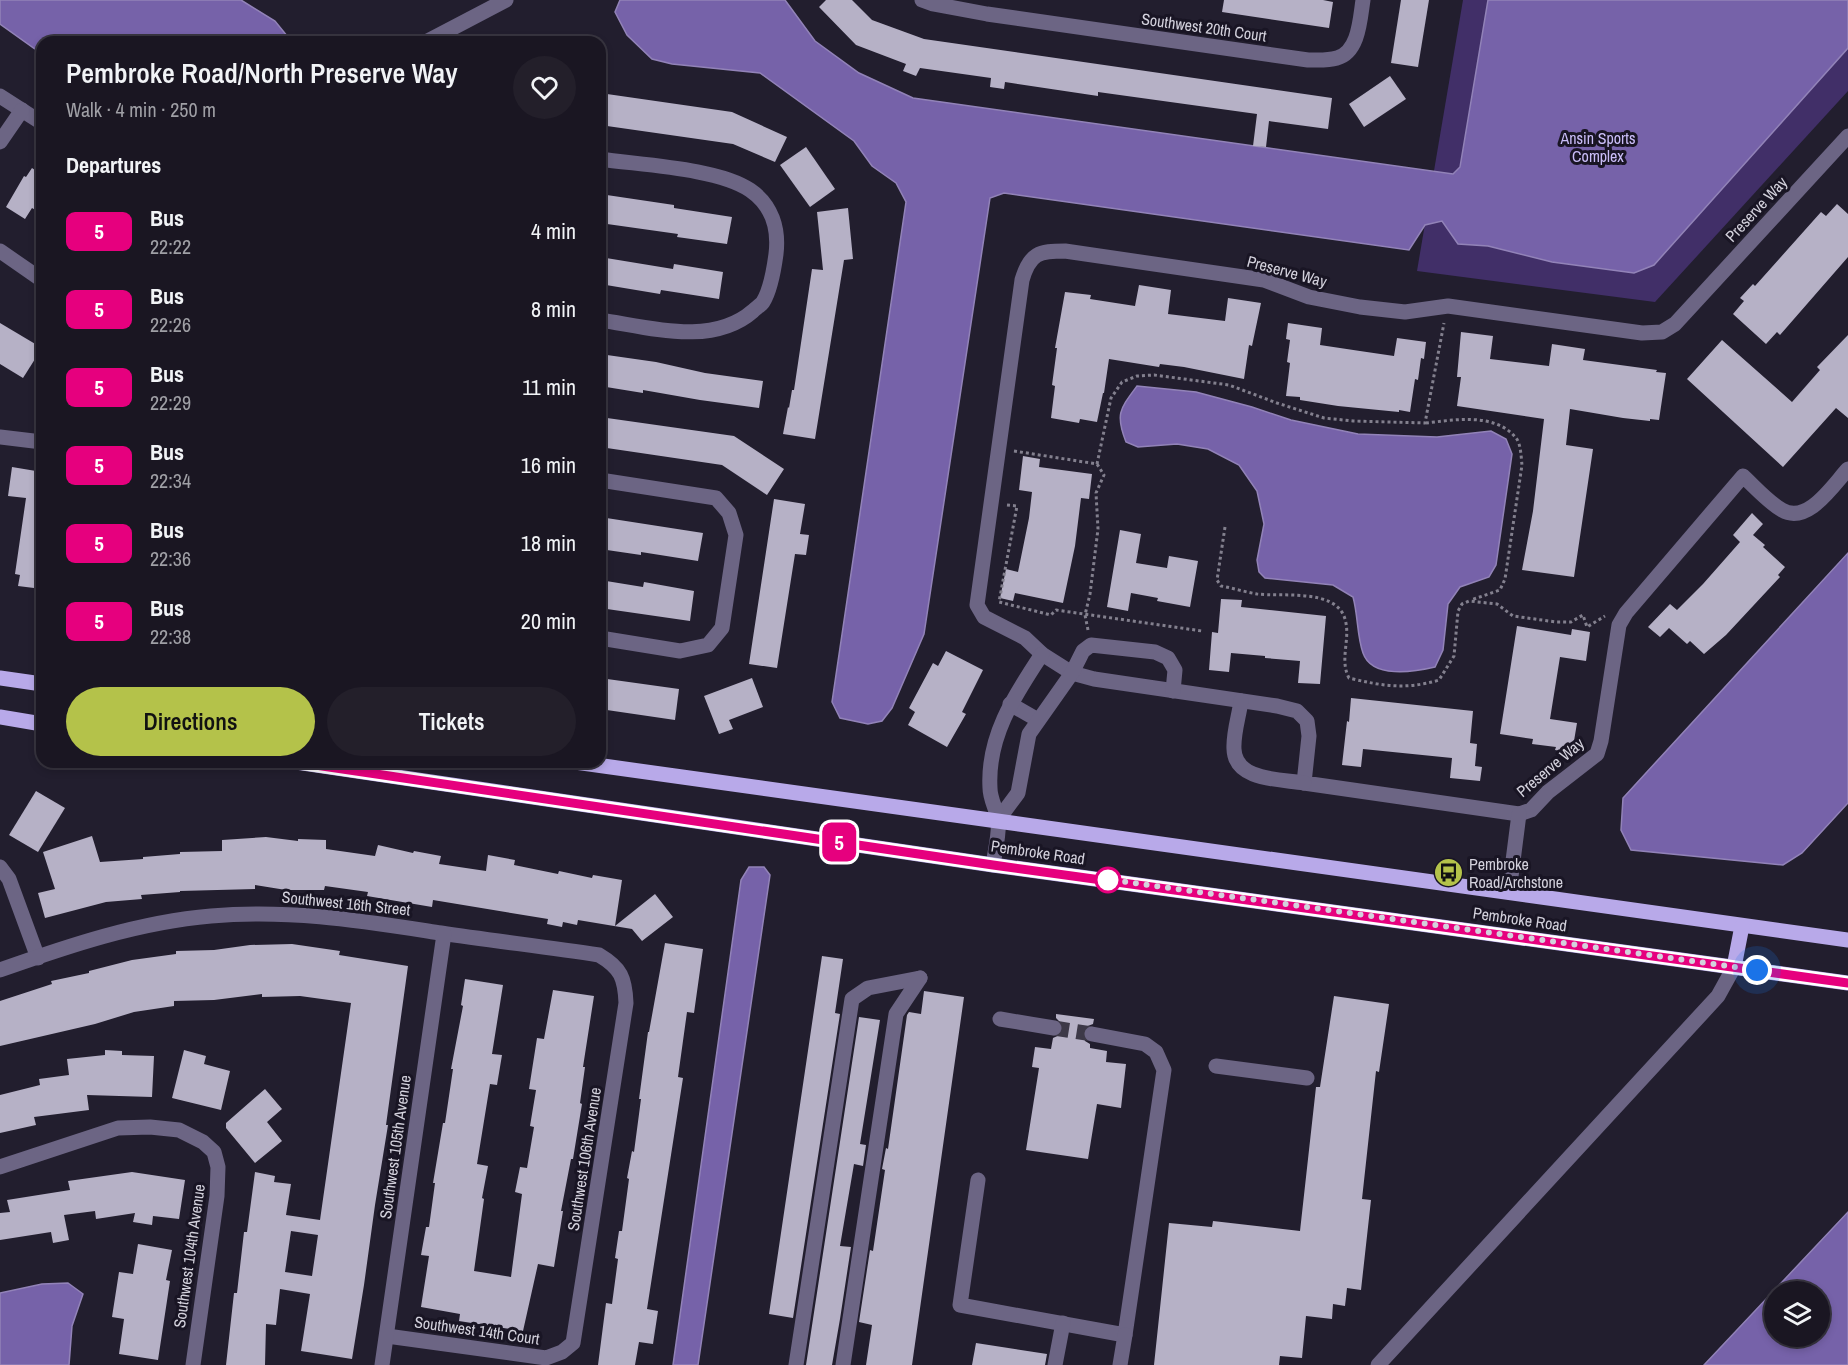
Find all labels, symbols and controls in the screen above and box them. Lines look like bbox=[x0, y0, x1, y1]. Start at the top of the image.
street label: Southwest 20th Court bbox=[1140, 7, 1268, 47]
text: Pembroke Road/North Preserve Way bbox=[66, 54, 458, 92]
button: heart bbox=[513, 56, 576, 119]
text: Walk · 4 min · 250 m bbox=[66, 96, 216, 123]
park label: Ansin Sports Complex bbox=[1559, 127, 1636, 167]
text: Departures bbox=[66, 150, 161, 180]
street label: Preserve Way bbox=[1720, 171, 1792, 246]
text: Bus bbox=[150, 203, 184, 233]
text: 4 min bbox=[531, 216, 576, 246]
text: 5 bbox=[94, 217, 104, 246]
text: 22:22 bbox=[150, 233, 191, 260]
street label: Preserve Way bbox=[1245, 250, 1330, 292]
text: Bus bbox=[150, 281, 184, 311]
text: 8 min bbox=[531, 294, 576, 324]
text: 5 bbox=[94, 295, 104, 324]
text: 22:26 bbox=[150, 311, 191, 338]
text: Bus bbox=[150, 359, 184, 389]
text: 11 min bbox=[522, 372, 576, 402]
text: 5 bbox=[94, 373, 104, 402]
text: 22:29 bbox=[150, 389, 191, 416]
text: Bus bbox=[150, 437, 184, 467]
text: 16 min bbox=[521, 450, 576, 480]
text: 5 bbox=[94, 451, 104, 480]
text: 22:34 bbox=[150, 467, 191, 494]
text: Bus bbox=[150, 515, 184, 545]
text: 18 min bbox=[521, 528, 576, 558]
text: 5 bbox=[94, 529, 104, 558]
text: 22:36 bbox=[150, 545, 191, 572]
text: Bus bbox=[150, 593, 184, 623]
text: 20 min bbox=[521, 606, 576, 636]
text: 5 bbox=[94, 607, 104, 636]
text: 22:38 bbox=[150, 623, 191, 650]
button: Directions bbox=[66, 687, 315, 756]
button: Tickets bbox=[327, 687, 576, 756]
street label: Preserve Way bbox=[1512, 732, 1589, 802]
line badge: 5 bbox=[820, 822, 858, 862]
text: 5 bbox=[834, 828, 844, 857]
street label: Pembroke Road bbox=[990, 835, 1086, 869]
place label: Pembroke Road/Archstone bbox=[1469, 853, 1563, 893]
bus stop icon: Pembroke Road/Archstone bbox=[1432, 857, 1464, 889]
unlabelled marker bbox=[1095, 867, 1121, 893]
street label: Southwest 16th Street bbox=[281, 885, 412, 921]
street label: Pembroke Road bbox=[1472, 902, 1568, 936]
your location bbox=[1742, 955, 1772, 985]
street label: Southwest 105th Avenue bbox=[374, 1074, 416, 1220]
street label: Southwest 106th Avenue bbox=[562, 1086, 606, 1232]
street label: Southwest 104th Avenue bbox=[168, 1183, 210, 1329]
map controls bbox=[1764, 1281, 1830, 1347]
button: layers bbox=[1764, 1281, 1830, 1347]
street label: Southwest 14th Court bbox=[413, 1310, 541, 1350]

